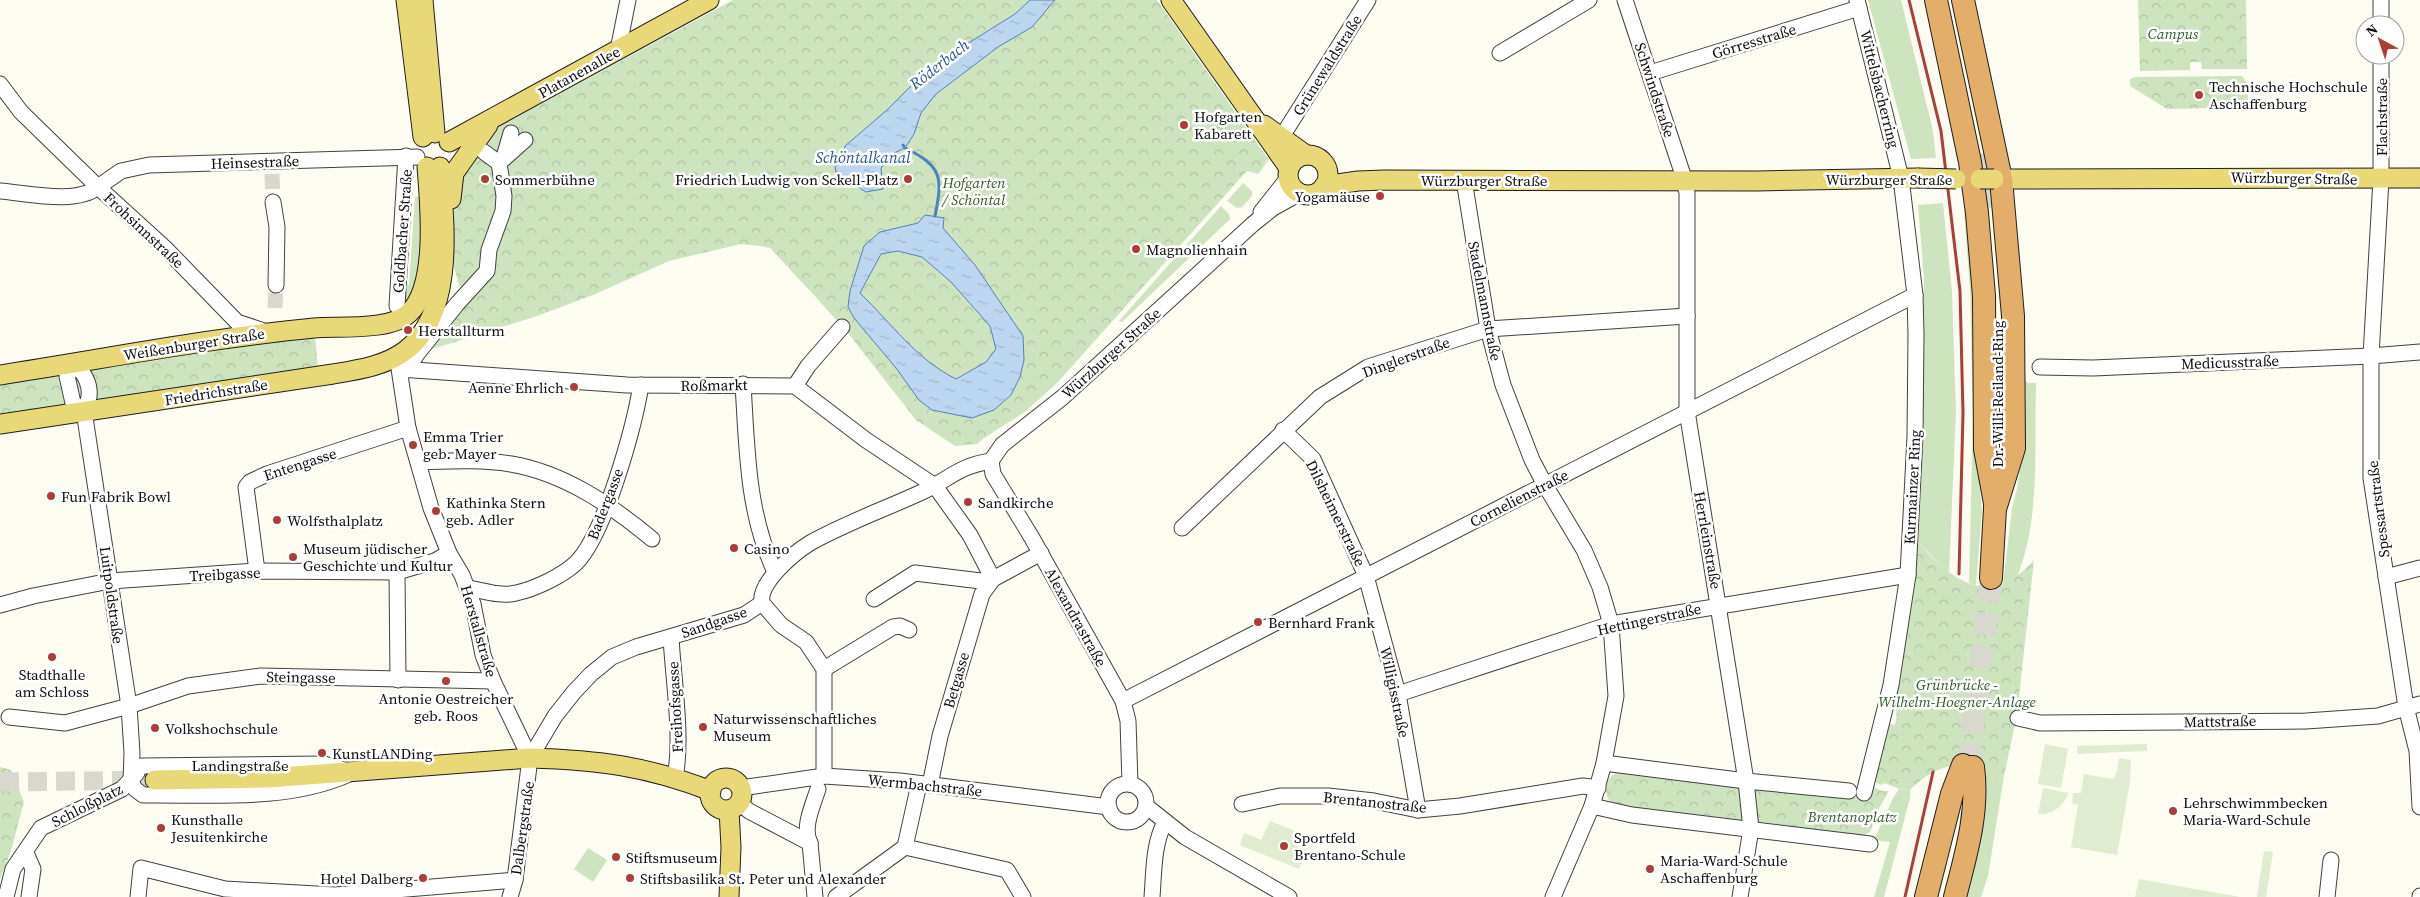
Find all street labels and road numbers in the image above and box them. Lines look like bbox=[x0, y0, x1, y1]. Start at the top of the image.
street label: Grünewaldstraße bbox=[1287, 10, 1367, 120]
street label: Görresstraße bbox=[1709, 18, 1799, 64]
street label: Wittelsbacherring bbox=[1855, 28, 1905, 150]
street label: Schwindstraße bbox=[1630, 40, 1680, 140]
street label: Platanenallee bbox=[534, 41, 624, 103]
street label: Flachstraße bbox=[2371, 77, 2392, 156]
street label: Heinsestraße bbox=[210, 150, 300, 174]
street label: Würzburger Straße bbox=[2230, 166, 2358, 190]
street label: Goldbacher Straße bbox=[387, 168, 417, 294]
street label: Würzburger Straße bbox=[1826, 169, 1953, 190]
street label: Würzburger Straße bbox=[1421, 170, 1548, 191]
street label: Frohsinnstraße bbox=[99, 187, 189, 273]
street label: Stadelmannstraße bbox=[1463, 239, 1507, 363]
street label: Würzburger Straße bbox=[1057, 303, 1165, 403]
street label: Dr.-Willi-Reiland-Ring bbox=[1987, 320, 2008, 467]
street label: Weißenburger Straße bbox=[122, 322, 266, 366]
street label: Dinglerstraße bbox=[1359, 331, 1453, 383]
street label: Medicusstraße bbox=[2181, 350, 2280, 374]
street label: Friedrichstraße bbox=[163, 373, 269, 411]
street label: Roßmarkt bbox=[680, 374, 748, 396]
street label: Kurmainzer Ring bbox=[1899, 429, 1926, 545]
street label: Entengasse bbox=[261, 442, 339, 486]
street label: Dilsheimerstraße bbox=[1301, 456, 1371, 570]
street label: Spessartstraße bbox=[2362, 459, 2394, 559]
street label: Cornelienstraße bbox=[1466, 464, 1572, 532]
street label: Badergasse bbox=[582, 465, 628, 543]
street label: Herrleinstraße bbox=[1689, 489, 1727, 591]
street label: Luitpoldstraße bbox=[95, 545, 129, 645]
street label: Treibgasse bbox=[189, 562, 262, 586]
street label: Alexandrastraße bbox=[1040, 564, 1112, 671]
street label: Herstallstraße bbox=[456, 582, 502, 680]
street label: Hettingerstraße bbox=[1595, 598, 1703, 640]
street label: Sandgasse bbox=[678, 601, 750, 643]
street label: Willigisstraße bbox=[1375, 645, 1415, 740]
street label: Betgasse bbox=[938, 649, 974, 711]
street label: Freihofsgasse bbox=[662, 660, 688, 753]
street label: Steingasse bbox=[266, 666, 336, 688]
street label: Mattstraße bbox=[2184, 710, 2257, 732]
street label: Landingstraße bbox=[191, 755, 289, 776]
street label: Wermbachstraße bbox=[867, 769, 984, 801]
street label: Schloßplatz bbox=[48, 778, 126, 832]
street label: Dalbergstraße bbox=[505, 779, 539, 876]
street label: Brentanostraße bbox=[1322, 786, 1428, 818]

